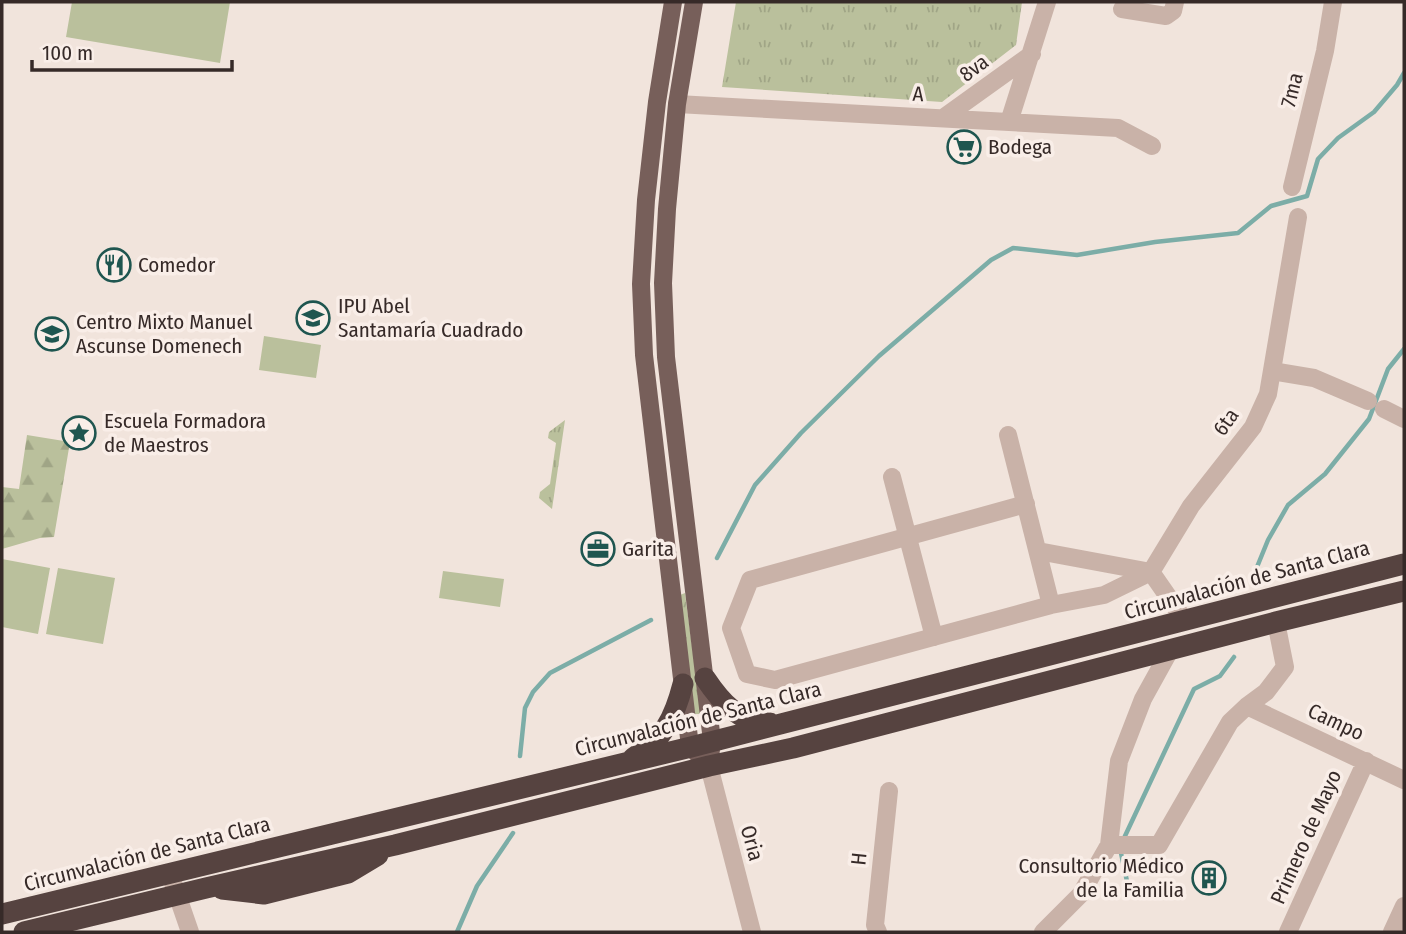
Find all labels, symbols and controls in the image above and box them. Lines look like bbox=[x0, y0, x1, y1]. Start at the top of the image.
scale bar bbox=[32, 28, 231, 72]
text: 100 m bbox=[42, 40, 93, 66]
street label: 8va bbox=[954, 49, 994, 87]
street label: 7ma bbox=[1275, 70, 1309, 110]
street label: A bbox=[912, 81, 924, 107]
supermarket icon: Bodega bbox=[945, 128, 983, 166]
place label: Bodega bbox=[988, 134, 1052, 160]
restaurant icon: Comedor bbox=[95, 246, 133, 284]
place label: Comedor bbox=[138, 252, 216, 278]
place label: IPU Abel Santamaría Cuadrado bbox=[338, 293, 523, 343]
school or university icon: IPU Abel Santamaría Cuadrado bbox=[294, 299, 332, 337]
place label: Centro Mixto Manuel Ascunse Domenech bbox=[76, 309, 253, 359]
school or university icon: Centro Mixto Manuel Ascunse Domenech bbox=[33, 315, 71, 353]
street label: 6ta bbox=[1207, 403, 1245, 441]
place label: Escuela Formadora de Maestros bbox=[104, 408, 266, 458]
place icon: Escuela Formadora de Maestros bbox=[60, 414, 98, 452]
office icon: Garita bbox=[579, 530, 617, 568]
street label: Circunvalación de Santa Clara bbox=[1121, 535, 1373, 625]
place label: Garita bbox=[622, 536, 674, 562]
street label: Circunvalación de Santa Clara bbox=[572, 676, 824, 762]
street label: Campo bbox=[1304, 698, 1368, 746]
street label: Primero de Mayo bbox=[1265, 766, 1347, 908]
street label: Circunvalación de Santa Clara bbox=[21, 811, 273, 897]
street label: Oria bbox=[735, 822, 769, 864]
street label: H bbox=[845, 851, 873, 867]
place label: Consultorio Médico de la Familia bbox=[1018, 853, 1184, 903]
building icon: Consultorio Médico de la Familia bbox=[1190, 859, 1228, 897]

